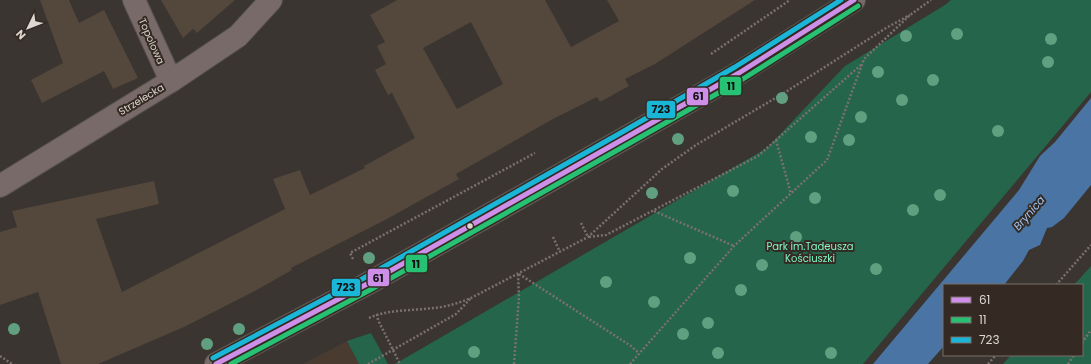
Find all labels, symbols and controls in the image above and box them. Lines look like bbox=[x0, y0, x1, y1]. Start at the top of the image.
north arrow bbox=[8, 8, 48, 48]
street label: Topolowa bbox=[135, 16, 168, 67]
text: N bbox=[12, 26, 29, 43]
line badge: 11 bbox=[719, 76, 742, 96]
text: 11 bbox=[727, 78, 735, 94]
street label: Strzelecka bbox=[116, 80, 167, 119]
line badge: 61 bbox=[686, 87, 709, 106]
text: 61 bbox=[692, 88, 704, 104]
line badge: 723 bbox=[646, 100, 676, 119]
text: 723 bbox=[652, 101, 671, 117]
water label: Brynica bbox=[1010, 192, 1049, 234]
unlabelled marker bbox=[465, 221, 475, 231]
park label: Park im.Tadeusza Kościuszki bbox=[766, 239, 854, 266]
line badge: 11 bbox=[405, 254, 428, 273]
text: 11 bbox=[412, 256, 420, 272]
line badge: 61 bbox=[367, 268, 390, 287]
text: 61 bbox=[372, 270, 384, 286]
line badge: 723 bbox=[331, 278, 361, 297]
text: 723 bbox=[337, 279, 356, 295]
legend bbox=[943, 284, 1083, 356]
text: 61 bbox=[979, 291, 990, 308]
text: 11 bbox=[979, 311, 987, 328]
text: 723 bbox=[979, 331, 1000, 348]

